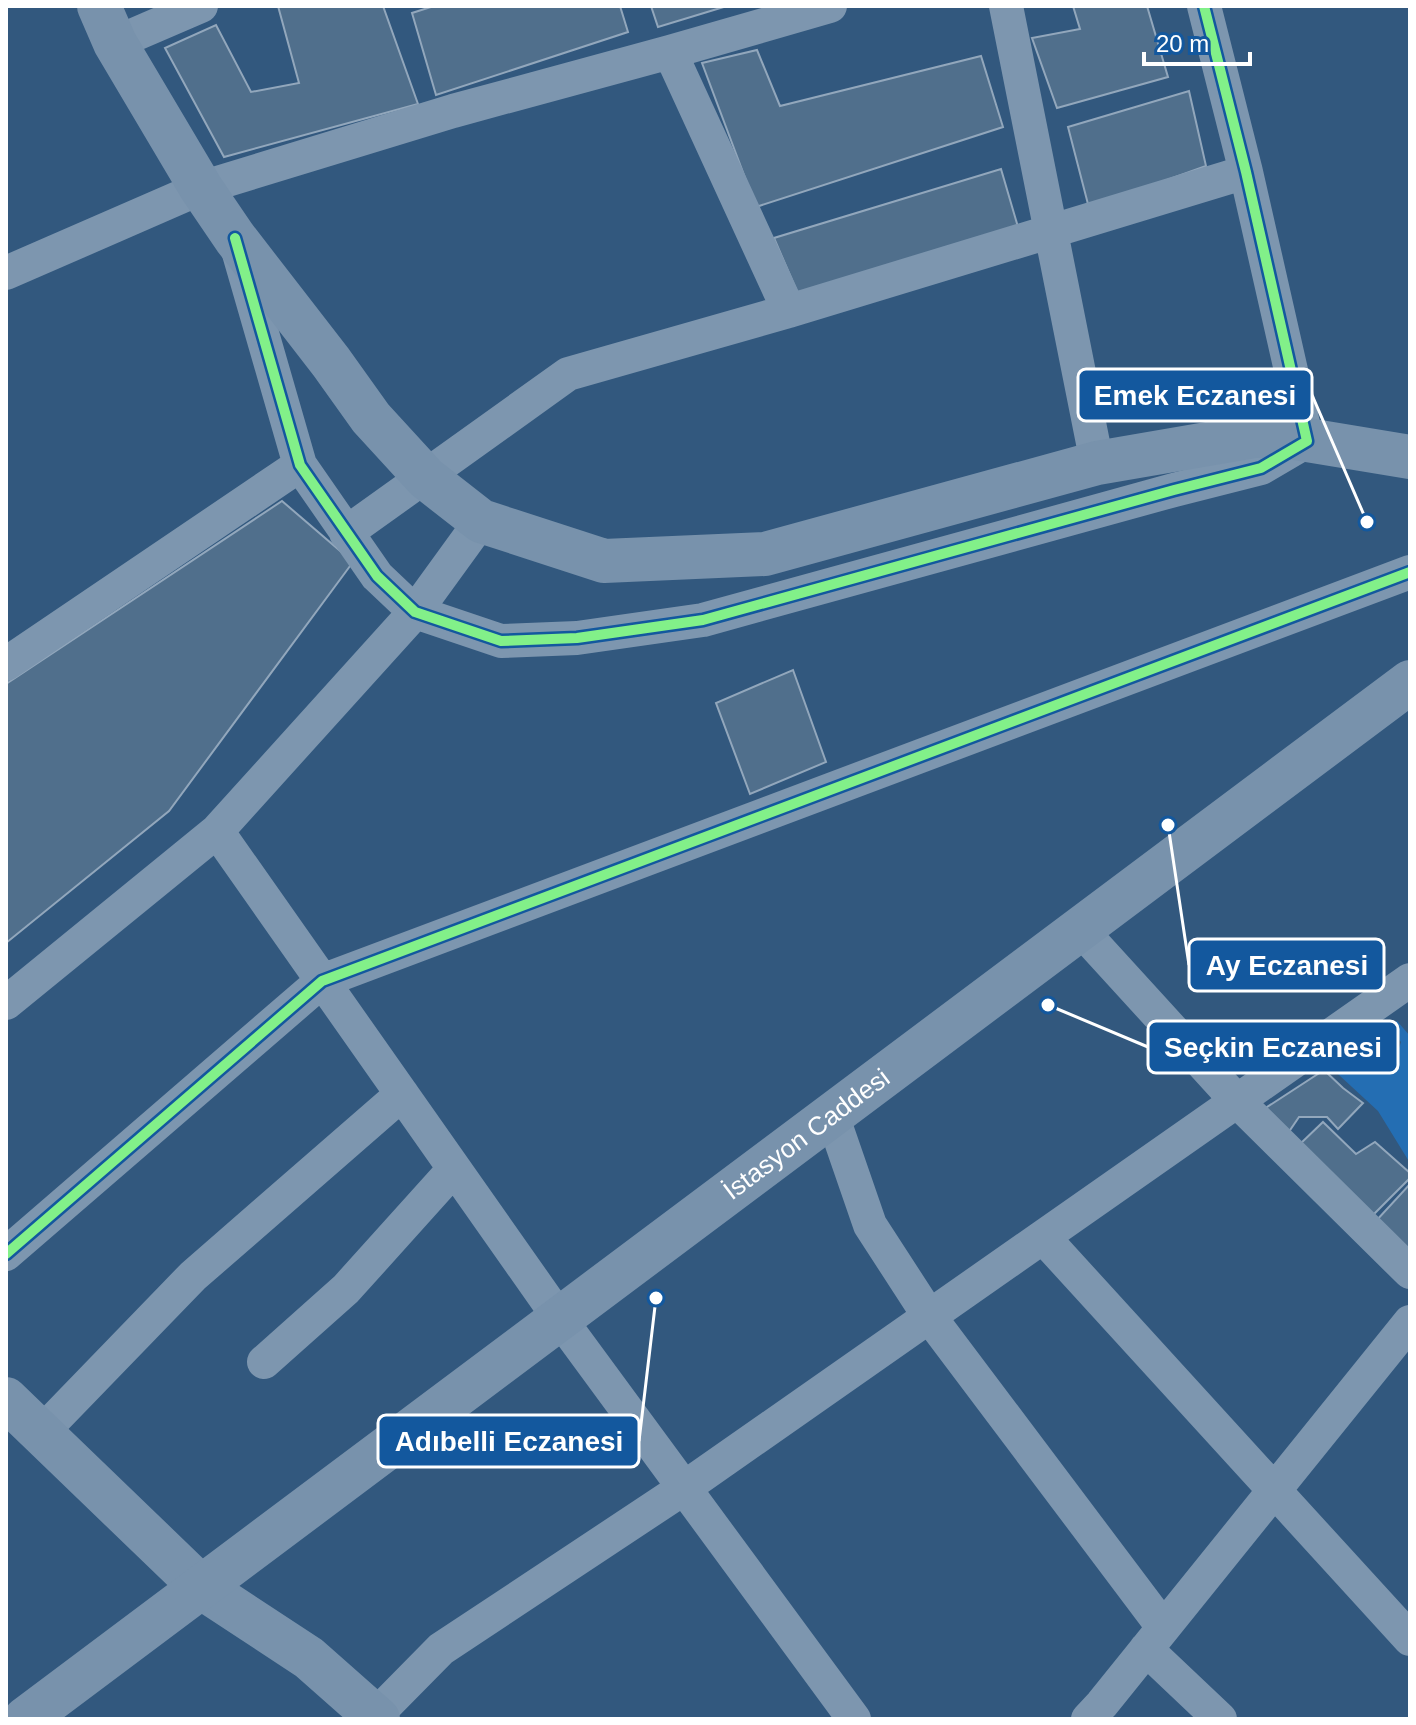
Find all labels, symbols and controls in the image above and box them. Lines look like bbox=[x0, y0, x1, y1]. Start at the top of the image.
scale bar bbox=[1144, 16, 1250, 66]
text: 20 m bbox=[1156, 30, 1209, 57]
callout: Emek Eczanesi bbox=[1078, 369, 1312, 421]
text: Emek Eczanesi bbox=[1094, 380, 1296, 411]
callout: Ay Eczanesi bbox=[1189, 939, 1384, 991]
text: Ay Eczanesi bbox=[1206, 950, 1368, 981]
callout: Seçkin Eczanesi bbox=[1148, 1021, 1398, 1073]
text: Seçkin Eczanesi bbox=[1164, 1032, 1382, 1063]
street label: İstasyon Caddesi bbox=[717, 1062, 895, 1206]
callout: Adıbelli Eczanesi bbox=[378, 1415, 639, 1467]
text: Adıbelli Eczanesi bbox=[395, 1426, 623, 1457]

